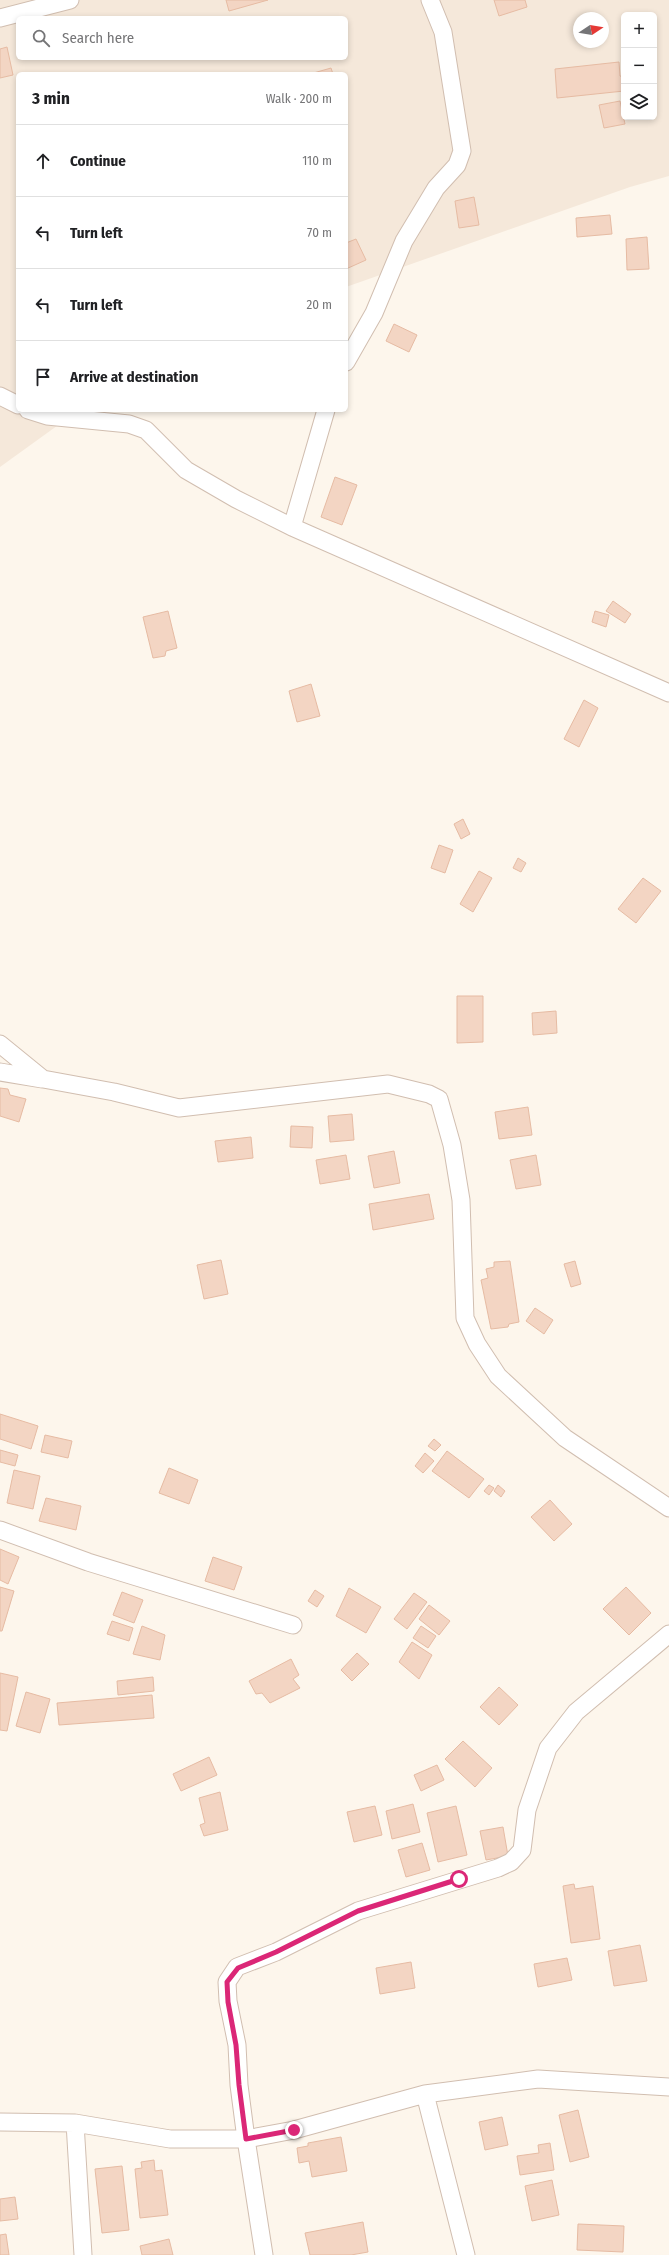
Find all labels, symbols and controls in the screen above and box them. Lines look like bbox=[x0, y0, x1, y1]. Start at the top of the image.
north arrow bbox=[573, 12, 609, 48]
map controls bbox=[621, 12, 657, 120]
button: + bbox=[621, 12, 657, 48]
search box bbox=[16, 16, 348, 60]
icon: search bbox=[30, 27, 52, 49]
text: Search here bbox=[62, 29, 134, 47]
button: − bbox=[621, 48, 657, 84]
button: layers bbox=[621, 84, 657, 120]
text: 3 min bbox=[32, 88, 70, 109]
text: Walk · 200 m bbox=[266, 91, 332, 106]
icon: ahead bbox=[32, 150, 54, 172]
text: Continue bbox=[70, 152, 126, 170]
text: 110 m bbox=[302, 153, 332, 168]
icon: left bbox=[32, 222, 54, 244]
text: Turn left bbox=[70, 224, 123, 242]
text: 70 m bbox=[307, 225, 332, 240]
icon: left bbox=[32, 294, 54, 316]
text: Turn left bbox=[70, 296, 123, 314]
text: 20 m bbox=[306, 297, 332, 312]
icon: arrive bbox=[32, 366, 54, 388]
text: Arrive at destination bbox=[70, 368, 198, 386]
route start bbox=[450, 1870, 468, 1888]
route end bbox=[285, 2121, 303, 2139]

